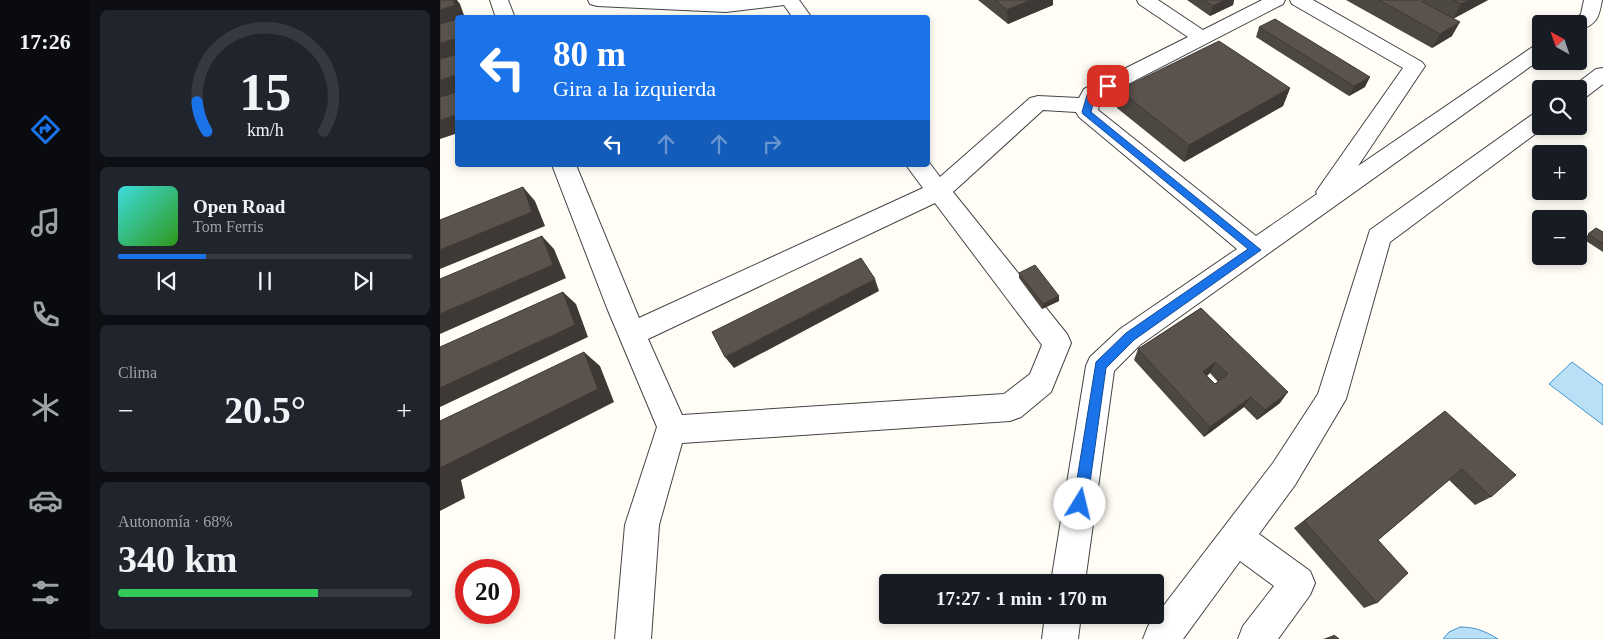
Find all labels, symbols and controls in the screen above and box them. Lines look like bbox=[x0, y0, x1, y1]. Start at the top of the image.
north arrow bbox=[1532, 15, 1588, 70]
map controls bbox=[1532, 15, 1587, 265]
text: 17:26 bbox=[19, 29, 71, 54]
icon: left bbox=[470, 35, 535, 100]
text: 80 m bbox=[553, 35, 626, 74]
text: 15 bbox=[239, 64, 291, 121]
pin bbox=[1087, 65, 1129, 107]
icon: arrive bbox=[1094, 72, 1122, 100]
text: Gira a la izquierda bbox=[553, 76, 716, 101]
button: search bbox=[1532, 80, 1587, 135]
icon: directions bbox=[28, 112, 63, 147]
text: km/h bbox=[247, 120, 283, 140]
icon: left bbox=[599, 130, 627, 158]
icon: ahead bbox=[652, 130, 680, 158]
icon: ahead bbox=[705, 130, 733, 158]
icon: right bbox=[758, 130, 786, 158]
button: + bbox=[1532, 145, 1587, 200]
text: Open Road bbox=[193, 196, 285, 217]
icon: music bbox=[28, 205, 63, 240]
button: − bbox=[1532, 210, 1587, 265]
text: Tom Ferris bbox=[193, 218, 263, 235]
icon: previous bbox=[153, 267, 181, 295]
icon: pause bbox=[251, 267, 279, 295]
icon: next bbox=[349, 267, 377, 295]
icon: phone bbox=[28, 297, 63, 332]
text: Clima bbox=[118, 364, 157, 381]
text: 20.5° bbox=[224, 389, 306, 431]
icon: climate bbox=[28, 390, 63, 425]
text: − bbox=[118, 395, 134, 426]
text: + bbox=[396, 395, 412, 426]
position arrow bbox=[1053, 477, 1105, 529]
icon: car bbox=[28, 483, 63, 518]
text: Autonomía · 68% bbox=[118, 513, 233, 530]
text: 340 km bbox=[118, 538, 237, 580]
speed limit sign: 20 bbox=[455, 559, 520, 624]
icon: filters bbox=[28, 575, 63, 610]
text: 17:27 · 1 min · 170 m bbox=[936, 588, 1107, 609]

